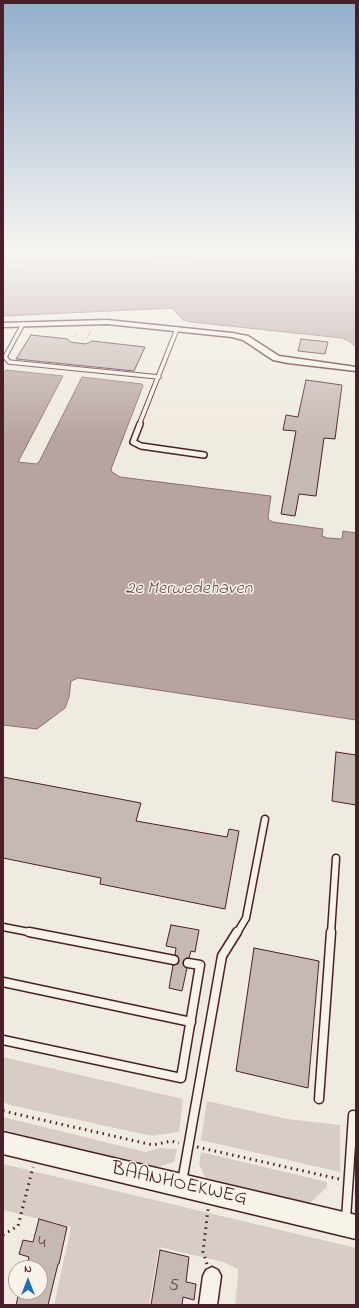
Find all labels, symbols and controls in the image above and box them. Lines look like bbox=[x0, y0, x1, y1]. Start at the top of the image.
water label: 2e Merwedehaven bbox=[126, 579, 252, 601]
street label: BAANHOEKWEG bbox=[109, 1158, 249, 1212]
house number: 4 bbox=[38, 1233, 46, 1255]
north arrow bbox=[8, 1260, 48, 1300]
text: N bbox=[24, 1261, 32, 1277]
house number: 5 bbox=[169, 1276, 179, 1298]

